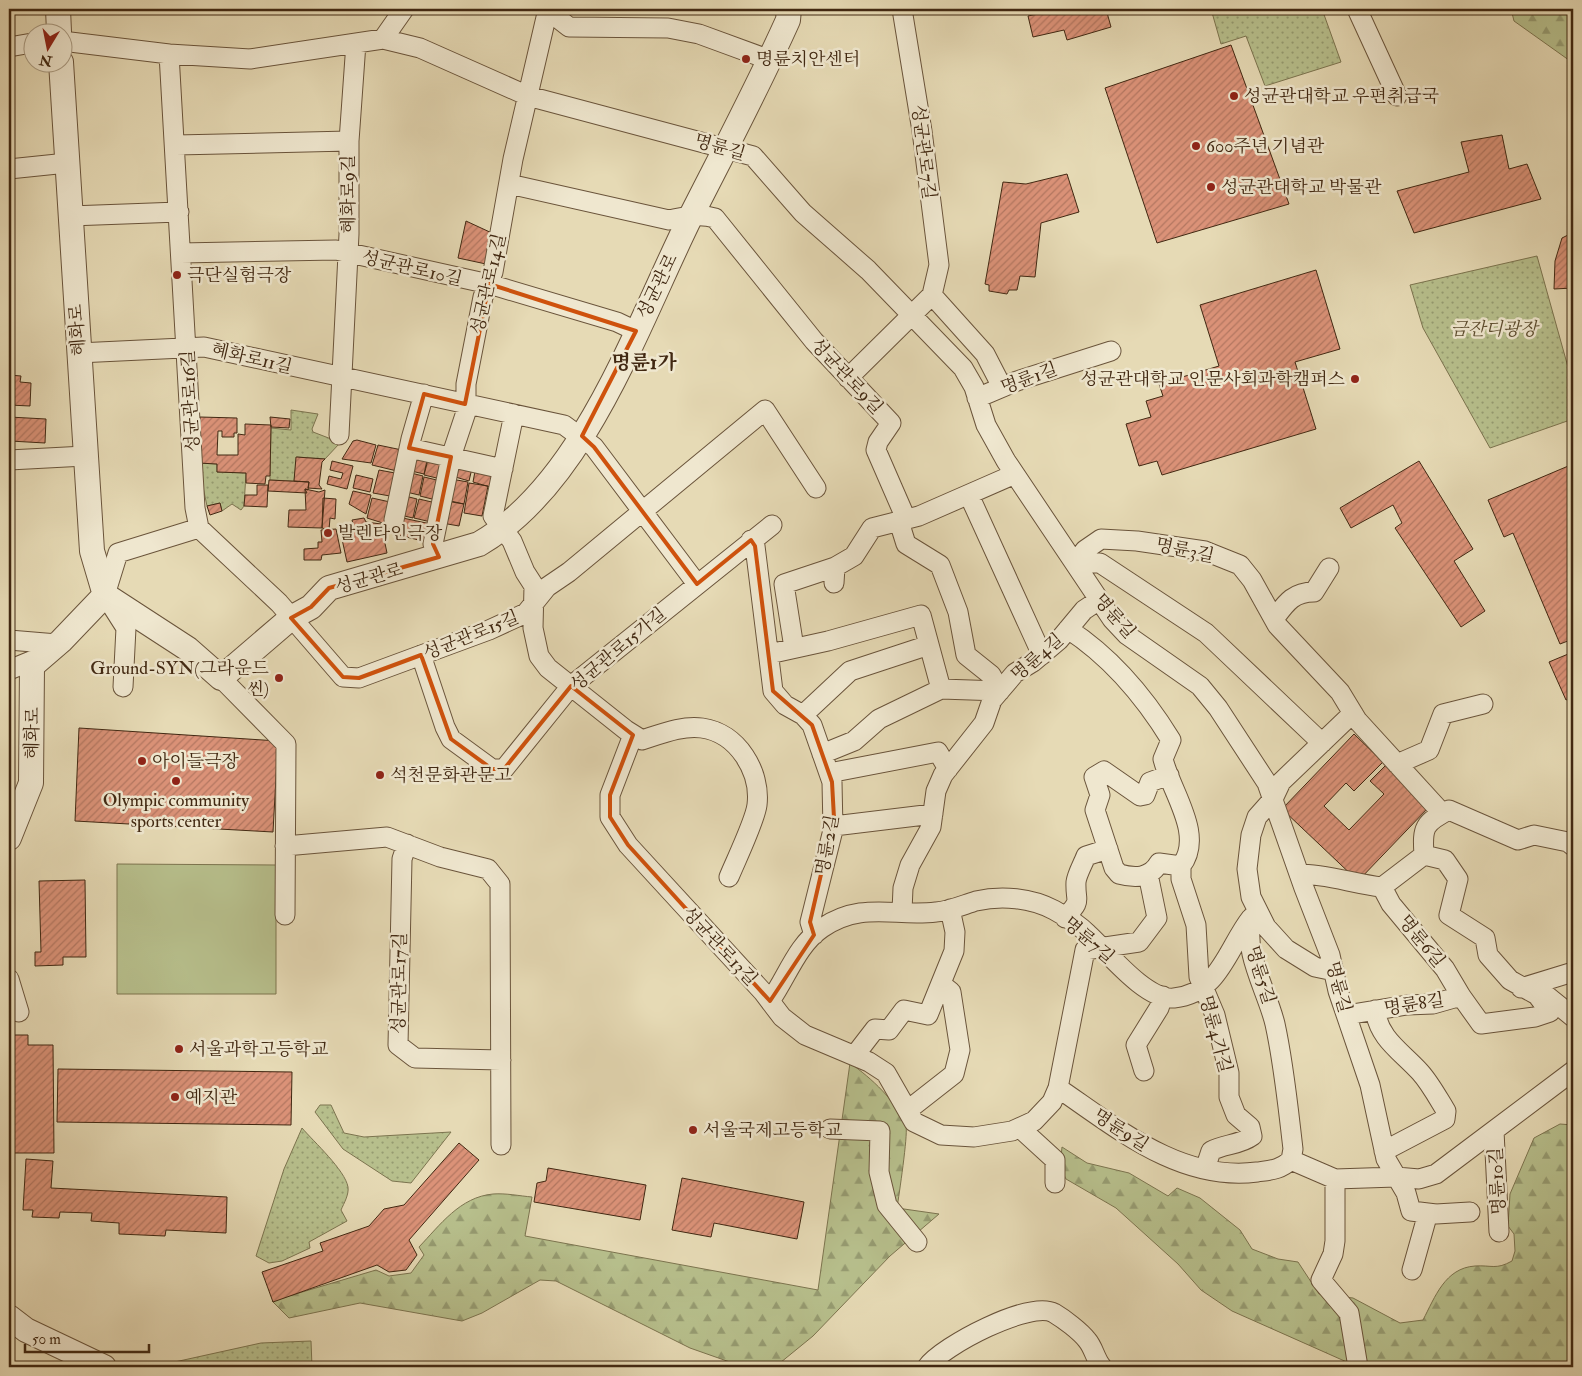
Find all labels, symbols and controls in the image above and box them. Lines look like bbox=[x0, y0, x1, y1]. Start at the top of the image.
north arrow bbox=[22, 22, 72, 72]
place label: 명륜치안센터 bbox=[756, 48, 860, 71]
text: N bbox=[38, 51, 54, 70]
marker: 명륜치안센터 bbox=[740, 53, 752, 65]
place label: 성균관대학교 우편취급국 bbox=[1244, 85, 1439, 108]
marker: 성균관대학교 우편취급국 bbox=[1228, 90, 1240, 102]
street label: 성균관로7길 bbox=[906, 103, 941, 201]
street label: 명륜길 bbox=[692, 129, 748, 166]
place label: 600주년 기념관 bbox=[1206, 135, 1325, 158]
marker: 600주년 기념관 bbox=[1190, 140, 1202, 152]
street label: 혜화로9길 bbox=[337, 155, 360, 233]
place label: 성균관대학교 박물관 bbox=[1221, 176, 1382, 199]
marker: 성균관대학교 박물관 bbox=[1205, 181, 1217, 193]
street label: 성균관로14길 bbox=[466, 231, 511, 337]
street label: 성균관로10길 bbox=[359, 246, 464, 291]
street label: 성균관로 bbox=[632, 250, 683, 323]
place label: 극단실험극장 bbox=[187, 264, 292, 287]
marker: 극단실험극장 bbox=[171, 269, 183, 281]
street label: 혜화로 bbox=[64, 303, 91, 357]
park label: 금잔디광장 bbox=[1451, 318, 1540, 341]
street label: 성균관로9길 bbox=[805, 333, 888, 419]
street label: 혜화로11길 bbox=[209, 338, 295, 379]
street label: 성균관로16길 bbox=[176, 349, 205, 453]
district label: 명륜1가 bbox=[611, 350, 677, 375]
street label: 명륜1길 bbox=[998, 358, 1061, 399]
place label: 성균관대학교 인문사회과학캠퍼스 bbox=[1080, 368, 1346, 391]
marker: 성균관대학교 인문사회과학캠퍼스 bbox=[1349, 373, 1361, 385]
place label: 발렌타인극장 bbox=[338, 522, 443, 545]
marker: 발렌타인극장 bbox=[322, 527, 334, 539]
street label: 명륜3길 bbox=[1154, 533, 1216, 568]
street label: 성균관로 bbox=[333, 558, 406, 599]
street label: 명륜길 bbox=[1089, 589, 1140, 644]
street label: 성균관로15가길 bbox=[565, 602, 671, 696]
street label: 성균관로15길 bbox=[420, 606, 522, 665]
street label: 명륜4길 bbox=[1006, 628, 1068, 686]
place label: Ground-SYN(그라운드 씬) bbox=[90, 657, 270, 701]
marker: Ground-SYN(그라운드 씬) bbox=[273, 672, 285, 684]
street label: 혜화로 bbox=[21, 707, 44, 759]
place label: 아이들극장 bbox=[152, 750, 240, 773]
marker: 아이들극장 bbox=[136, 755, 148, 767]
place label: 석천문화관문고 bbox=[390, 764, 512, 787]
marker: 석천문화관문고 bbox=[374, 769, 386, 781]
marker: Olympic community sports center bbox=[170, 775, 182, 787]
place label: Olympic community sports center bbox=[103, 789, 250, 833]
street label: 명륜2길 bbox=[811, 813, 844, 877]
street label: 성균관로13길 bbox=[677, 902, 762, 991]
street label: 명륜6길 bbox=[1393, 910, 1450, 972]
street label: 명륜7길 bbox=[1058, 912, 1119, 969]
street label: 성균관로17길 bbox=[387, 932, 412, 1034]
street label: 명륜5길 bbox=[1241, 943, 1280, 1007]
street label: 명륜길 bbox=[1321, 959, 1356, 1015]
street label: 명륜8길 bbox=[1382, 988, 1446, 1021]
street label: 명륜4가길 bbox=[1194, 993, 1237, 1075]
place label: 서울과학고등학교 bbox=[189, 1038, 329, 1061]
marker: 서울과학고등학교 bbox=[173, 1043, 185, 1055]
place label: 예지관 bbox=[185, 1086, 238, 1109]
marker: 예지관 bbox=[169, 1091, 181, 1103]
street label: 명륜9길 bbox=[1089, 1104, 1153, 1157]
place label: 서울국제고등학교 bbox=[703, 1119, 843, 1142]
marker: 서울국제고등학교 bbox=[687, 1124, 699, 1136]
street label: 명륜10길 bbox=[1484, 1147, 1511, 1215]
scale bar bbox=[25, 1321, 149, 1353]
text: 50 m bbox=[32, 1330, 61, 1349]

